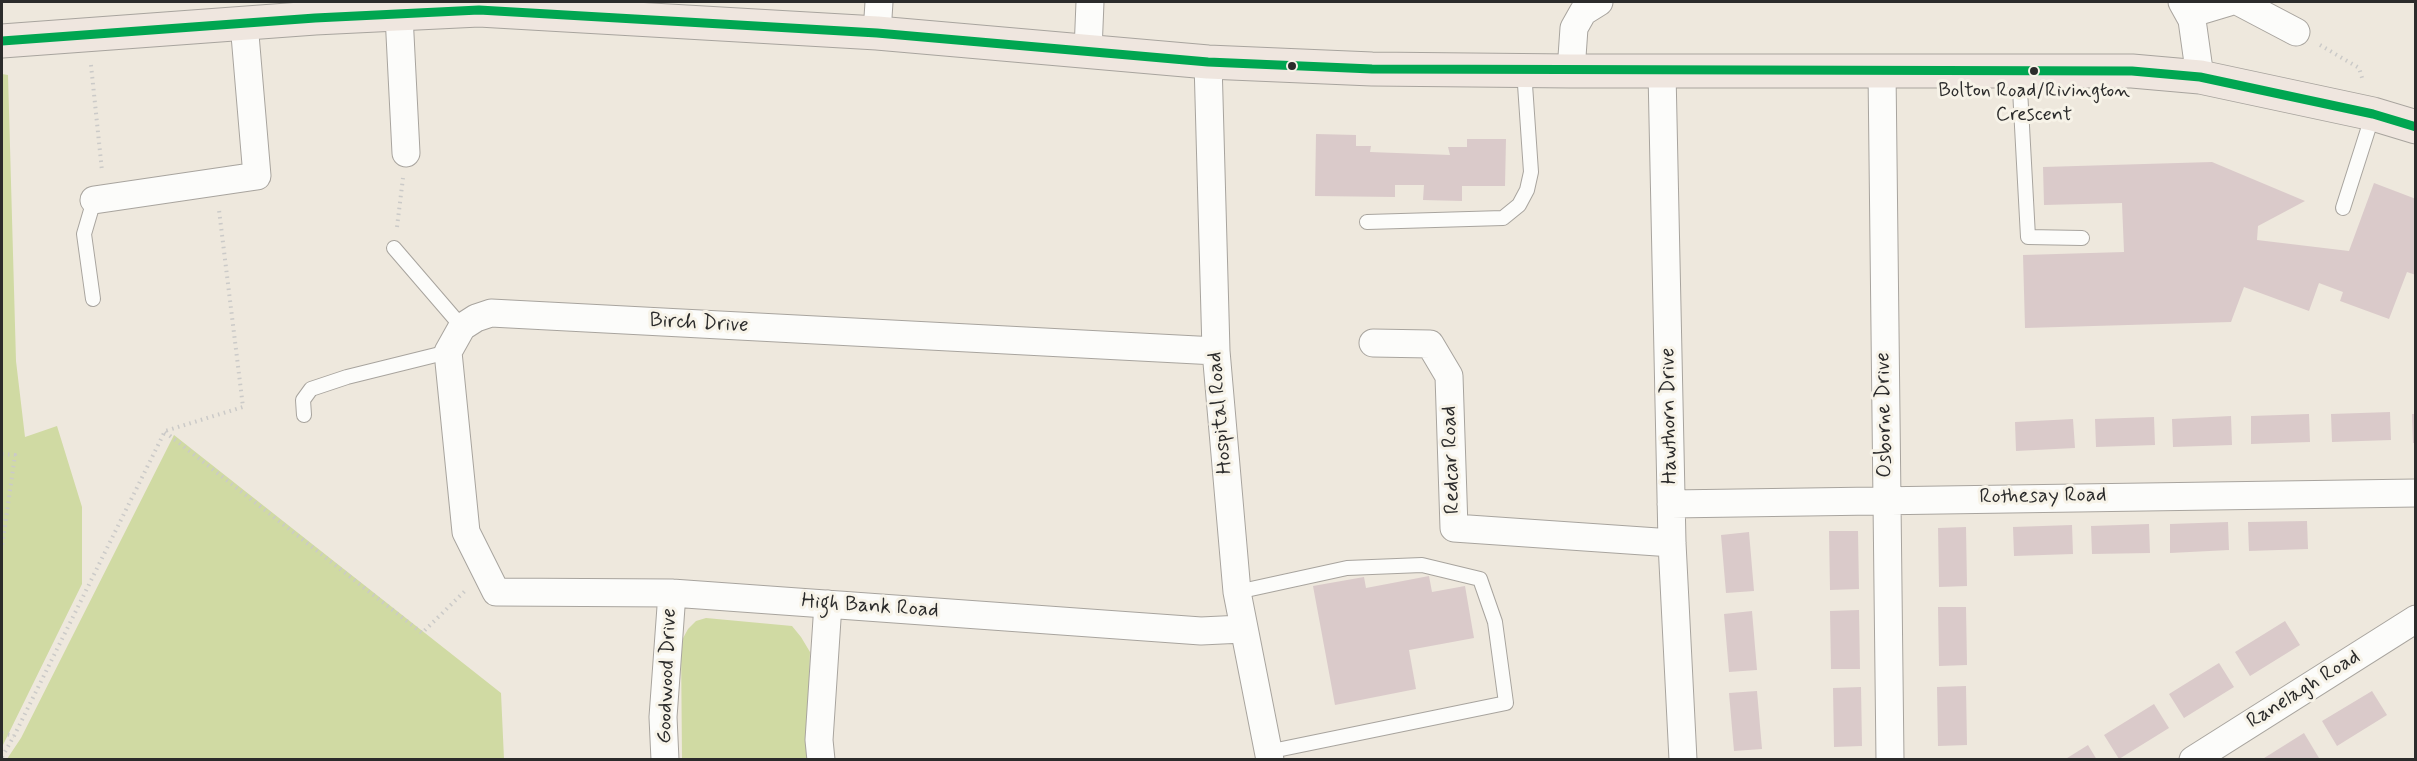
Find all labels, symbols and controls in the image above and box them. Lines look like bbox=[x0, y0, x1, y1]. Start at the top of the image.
unlabelled marker bbox=[1286, 60, 1298, 72]
marker: Bolton Road/Rivington Crescent bbox=[2028, 65, 2040, 77]
place label: Bolton Road/Rivington Crescent bbox=[1938, 80, 2130, 127]
street label: Birch Drive bbox=[649, 309, 749, 339]
street label: Hawthorn Drive bbox=[1656, 347, 1684, 485]
street label: Hospital Road bbox=[1203, 351, 1239, 475]
street label: Osborne Drive bbox=[1871, 352, 1899, 478]
street label: Redcar Road bbox=[1438, 405, 1466, 515]
street label: Rothesay Road bbox=[1979, 483, 2107, 511]
street label: High Bank Road bbox=[801, 590, 939, 624]
street label: Goodwood Drive bbox=[653, 608, 683, 744]
street label: Ranelagh Road bbox=[2243, 645, 2365, 735]

